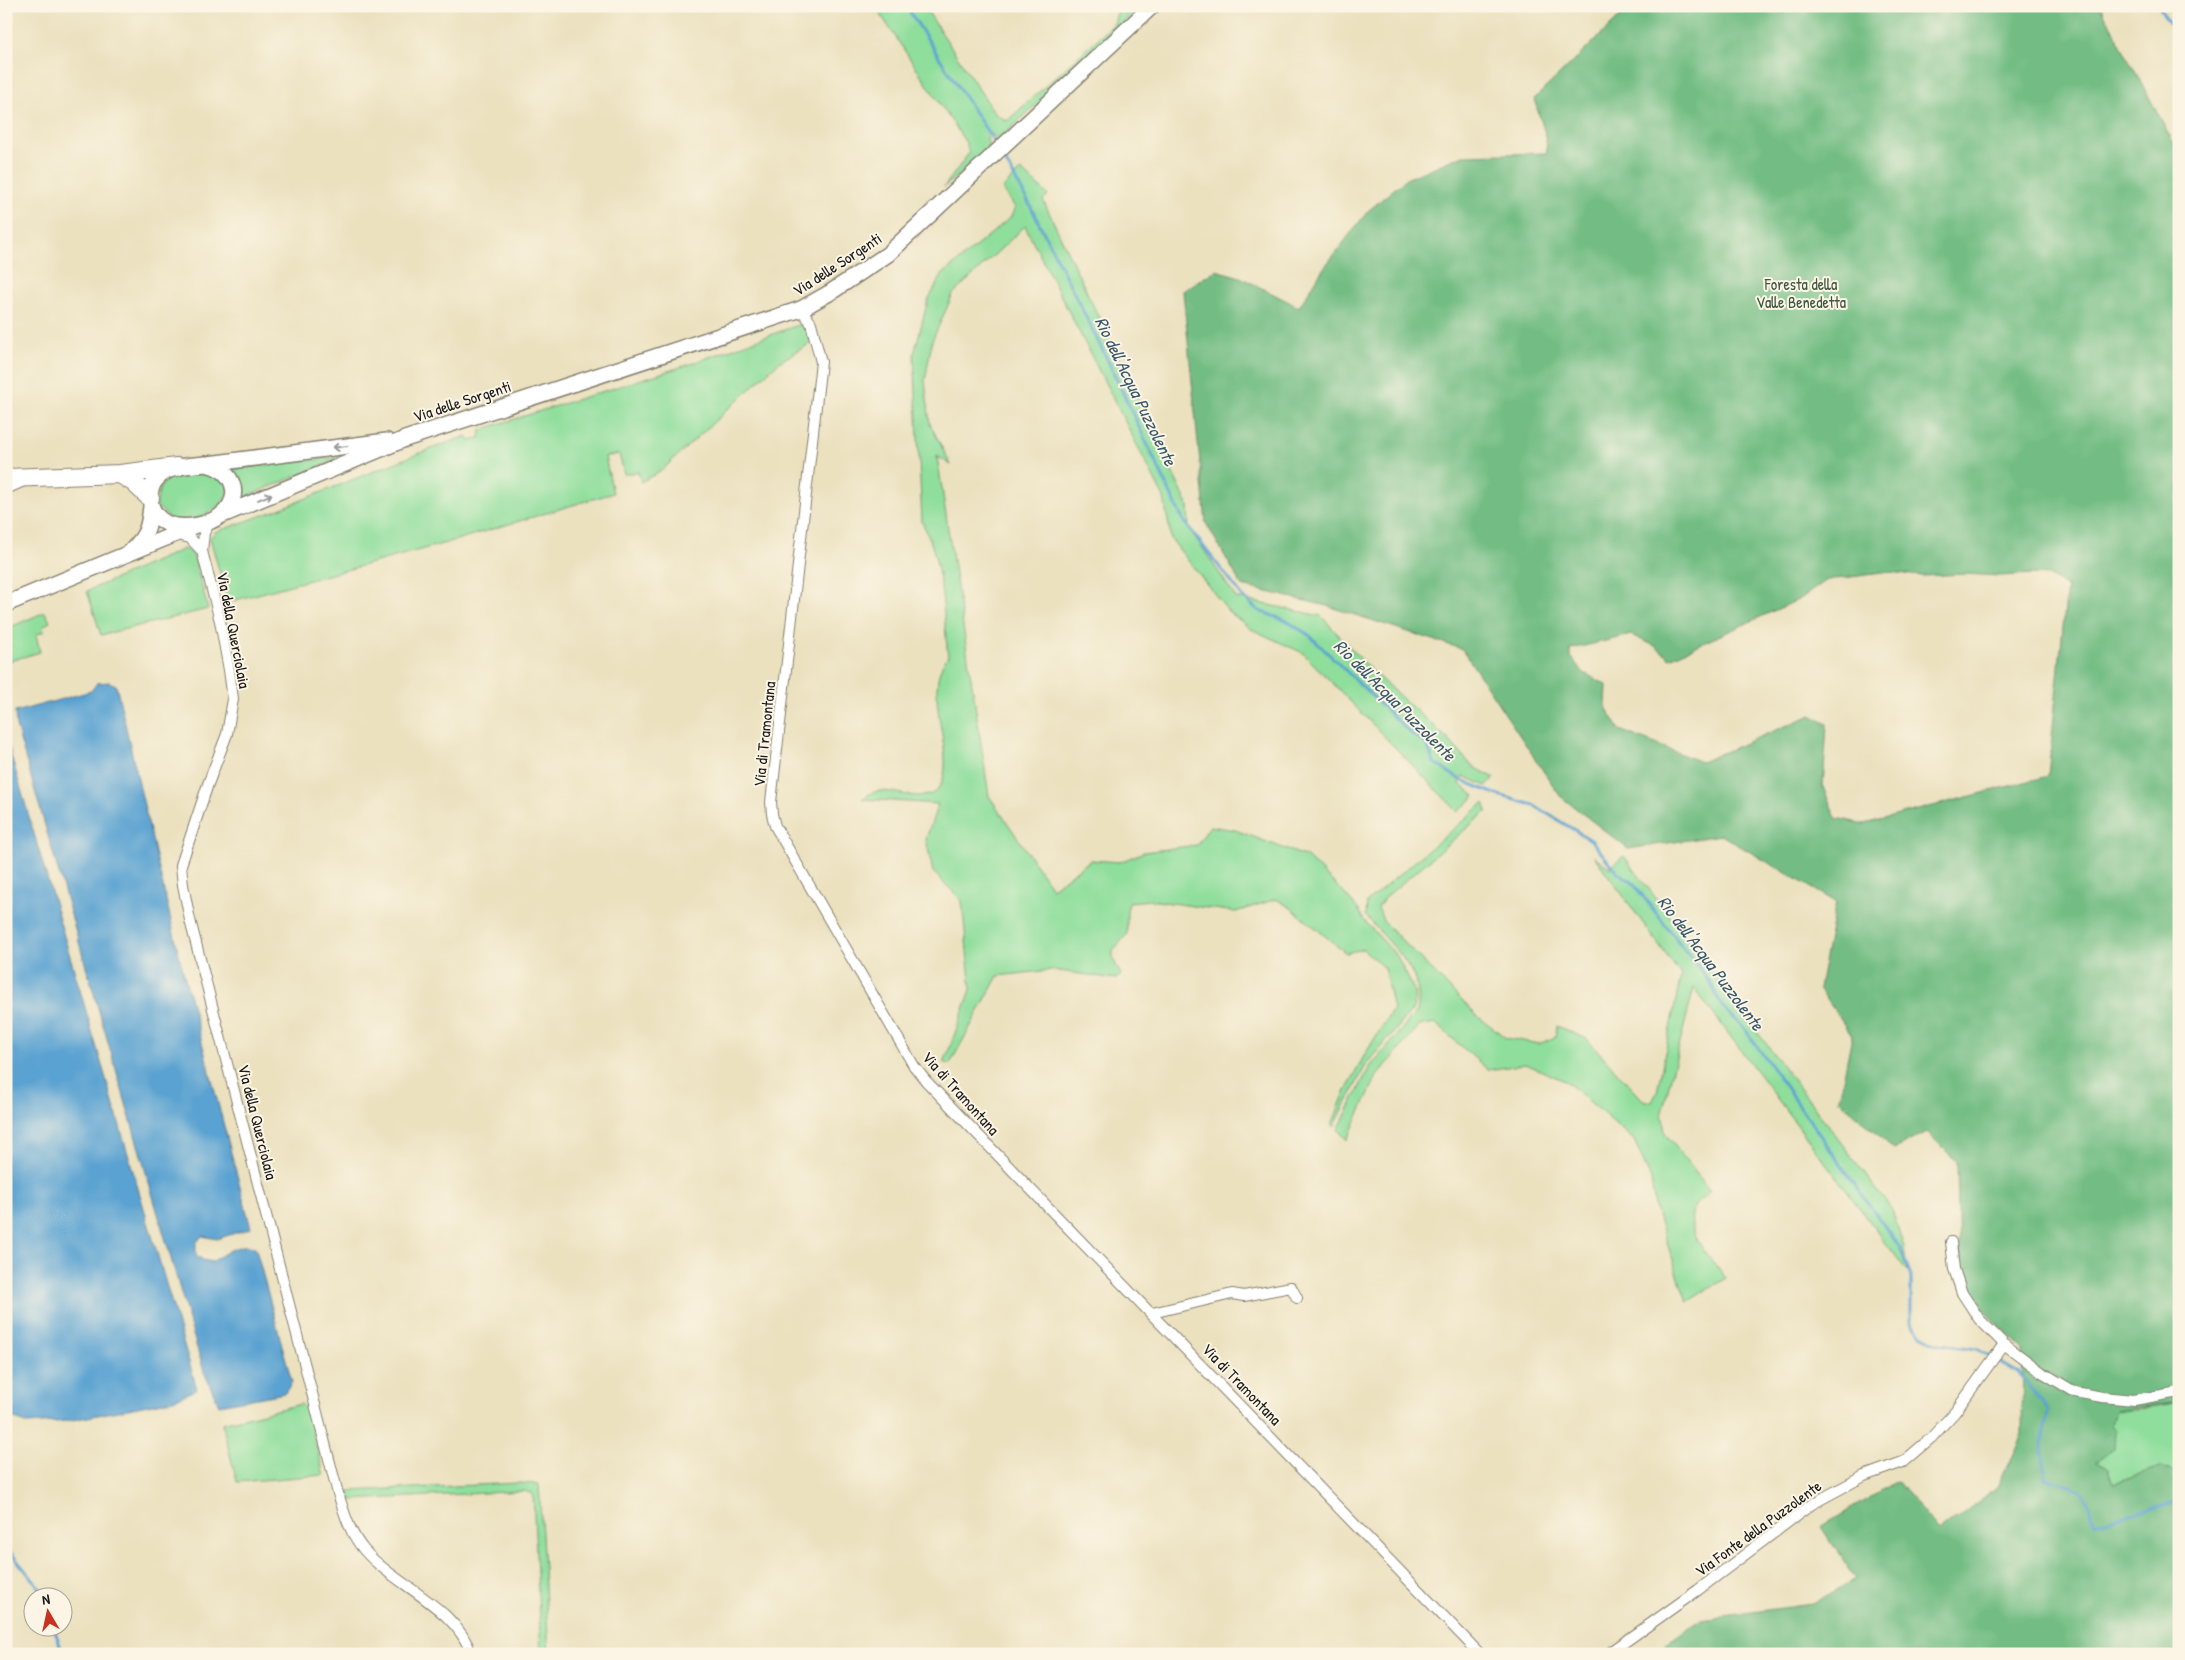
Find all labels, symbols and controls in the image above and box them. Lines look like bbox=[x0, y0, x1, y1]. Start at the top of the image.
street label: Via delle Sorgenti bbox=[788, 227, 886, 301]
park label: Foresta della Valle Benedetta bbox=[1756, 273, 1846, 313]
water label: Rio dell'Acqua Puzzolente bbox=[1089, 312, 1183, 470]
street label: Via delle Sorgenti bbox=[410, 375, 514, 427]
one-way arrow bbox=[332, 442, 348, 452]
one-way arrow bbox=[257, 492, 272, 502]
street label: Via della Querciolaia bbox=[212, 570, 256, 690]
water label: Rio dell'Acqua Puzzolente bbox=[1329, 634, 1462, 767]
street label: Via di Tramontana bbox=[748, 680, 780, 788]
water label: Rio dell'Acqua Puzzolente bbox=[1652, 890, 1771, 1036]
street label: Via di Tramontana bbox=[917, 1046, 1005, 1140]
street label: Via della Querciolaia bbox=[233, 1062, 283, 1182]
street label: Via di Tramontana bbox=[1197, 1338, 1287, 1430]
street label: Via Fonte della Puzzolente bbox=[1690, 1474, 1826, 1581]
north arrow bbox=[22, 1588, 72, 1638]
text: N bbox=[41, 1589, 52, 1609]

